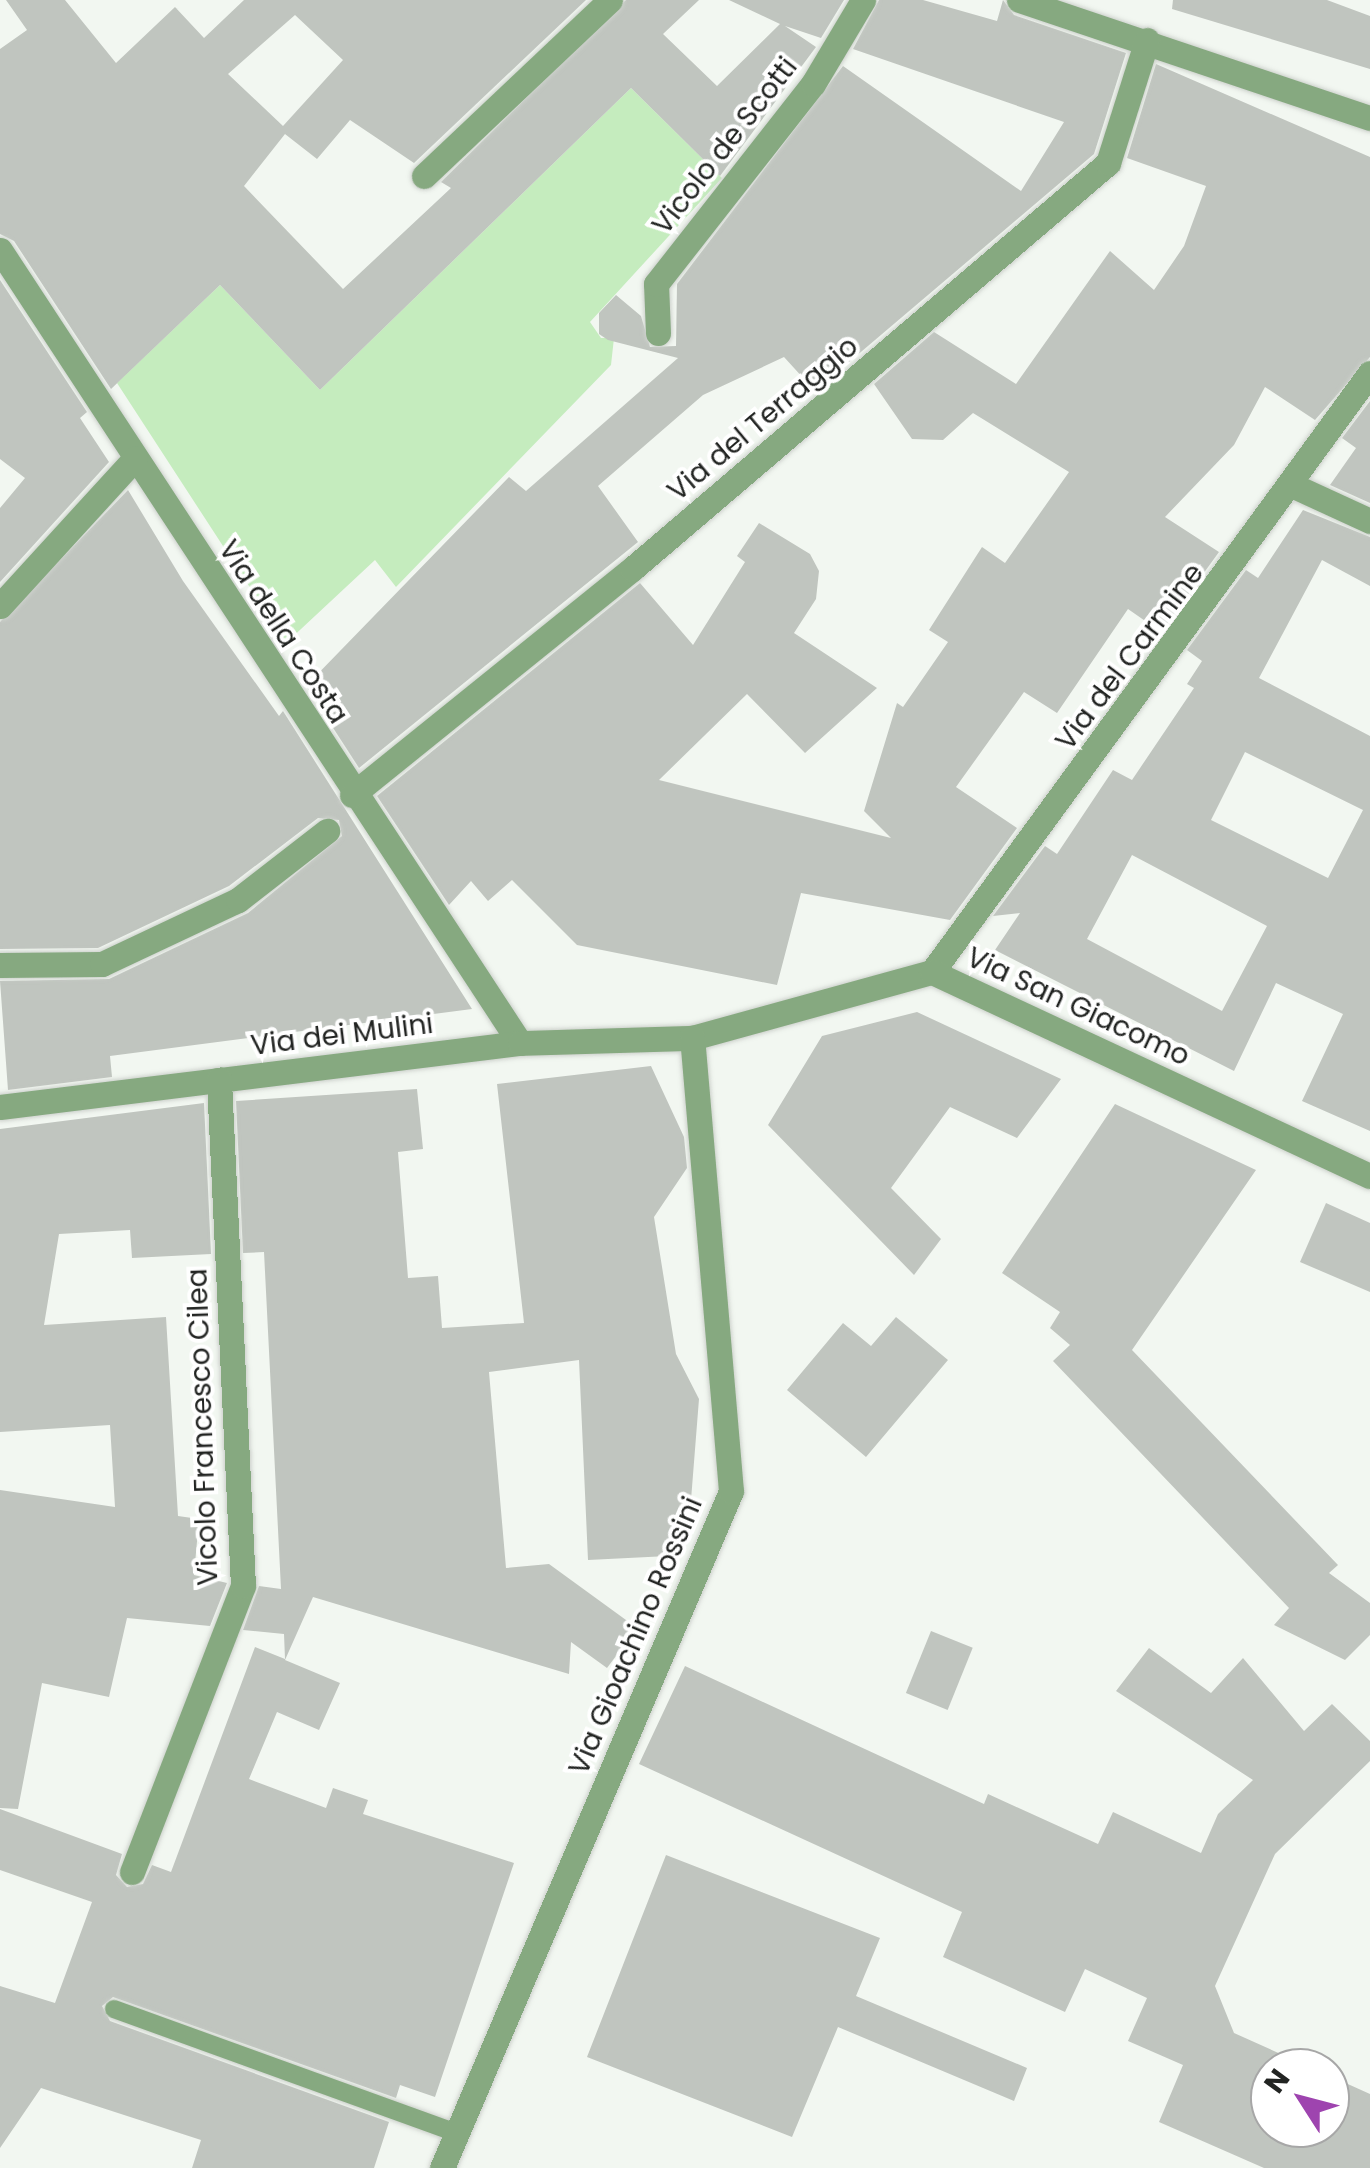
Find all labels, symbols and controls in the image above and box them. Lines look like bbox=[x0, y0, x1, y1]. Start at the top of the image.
street label: Vicolo de Scotti bbox=[645, 51, 805, 241]
street label: Via del Terraggio bbox=[661, 330, 865, 508]
street label: Via della Costa bbox=[211, 534, 355, 730]
street label: Via del Carmine bbox=[1049, 557, 1211, 757]
street label: Via San Giacomo bbox=[961, 941, 1195, 1073]
street label: Via dei Mulini bbox=[249, 1007, 435, 1063]
street label: Vicolo Francesco Cilea bbox=[181, 1268, 225, 1586]
street label: Via Gioachino Rossini bbox=[562, 1492, 710, 1780]
north arrow bbox=[1250, 2048, 1350, 2148]
text: N bbox=[1255, 2061, 1299, 2101]

